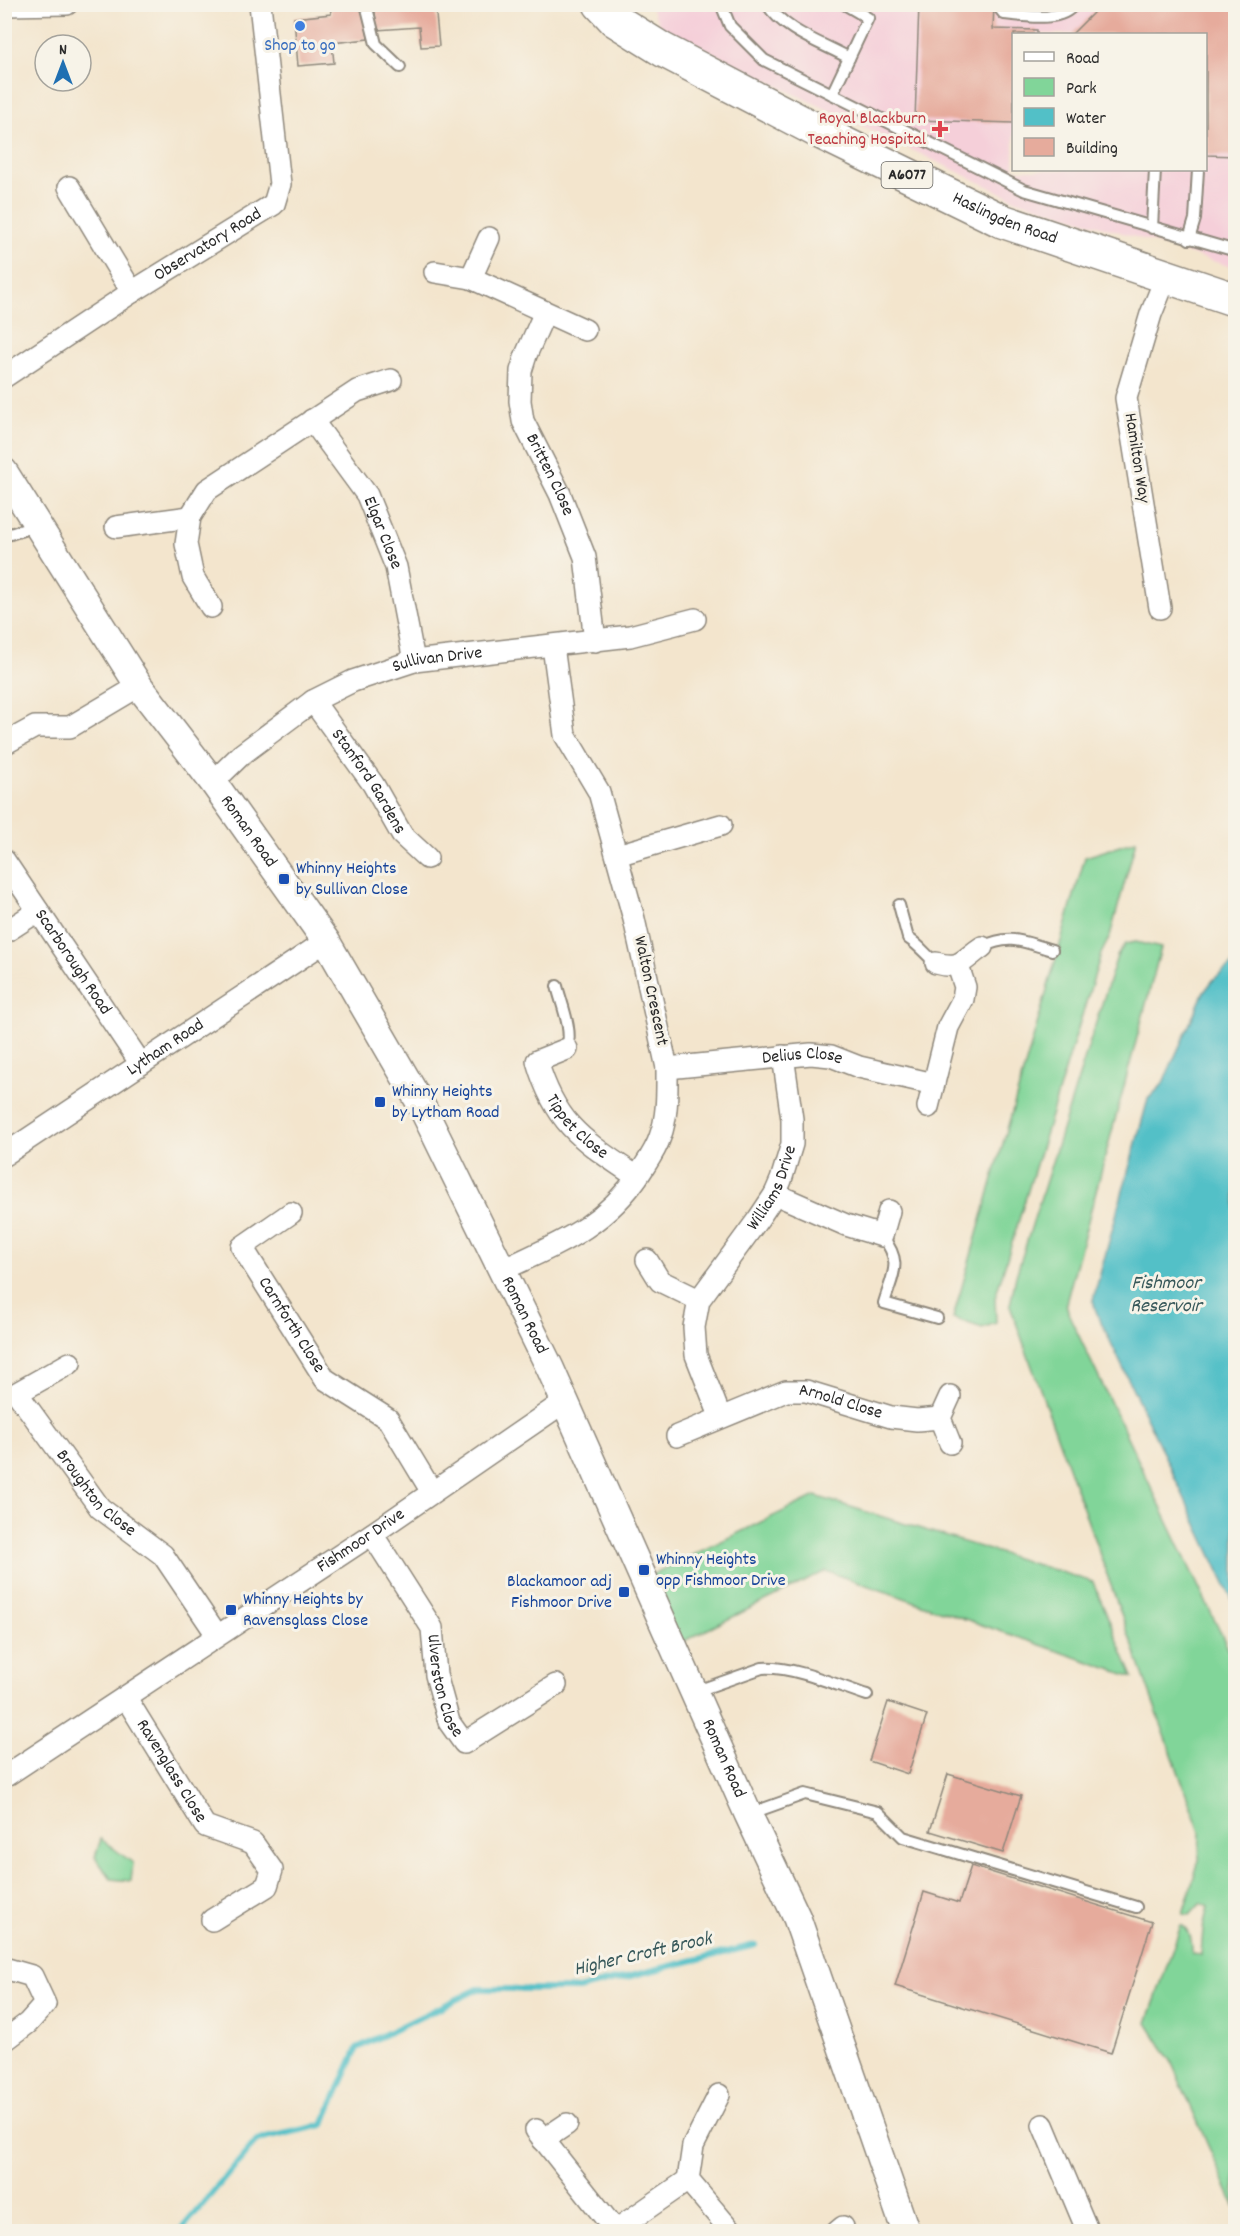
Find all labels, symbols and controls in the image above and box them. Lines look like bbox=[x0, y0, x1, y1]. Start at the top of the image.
marker: Shop to go bbox=[293, 19, 307, 33]
north arrow bbox=[33, 33, 93, 93]
legend bbox=[1012, 33, 1207, 171]
place label: Shop to go bbox=[264, 34, 336, 59]
text: N bbox=[59, 39, 67, 62]
text: Road bbox=[1066, 47, 1100, 72]
text: Park bbox=[1066, 77, 1097, 102]
place label: Royal Blackburn Teaching Hospital bbox=[808, 107, 927, 153]
text: Water bbox=[1066, 107, 1106, 132]
marker: Royal Blackburn Teaching Hospital bbox=[931, 120, 949, 138]
text: Building bbox=[1066, 137, 1118, 162]
road number: A6077 bbox=[882, 162, 932, 188]
street label: Haslingden Road bbox=[948, 186, 1061, 251]
street label: Observatory Road bbox=[149, 202, 267, 288]
street label: Hamilton Way bbox=[1117, 411, 1156, 505]
street label: Britten Close bbox=[519, 429, 580, 520]
street label: Elgar Close bbox=[356, 493, 408, 573]
street label: Sullivan Drive bbox=[389, 641, 484, 680]
street label: Stanford Gardens bbox=[325, 724, 412, 839]
street label: Roman Road bbox=[214, 790, 283, 873]
place label: Whinny Heights by Sullivan Close bbox=[296, 857, 408, 903]
marker: Whinny Heights by Sullivan Close bbox=[277, 872, 291, 886]
street label: Scarborough Road bbox=[28, 904, 117, 1020]
street label: Walton Crescent bbox=[626, 934, 674, 1048]
street label: Lytham Road bbox=[122, 1013, 209, 1082]
street label: Delius Close bbox=[761, 1041, 847, 1072]
place label: Whinny Heights by Lytham Road bbox=[392, 1080, 499, 1126]
street label: Tippet Close bbox=[539, 1090, 613, 1166]
marker: Whinny Heights by Lytham Road bbox=[373, 1095, 387, 1109]
street label: Williams Drive bbox=[741, 1142, 803, 1236]
water label: Fishmoor Reservoir bbox=[1130, 1270, 1204, 1321]
street label: Carnforth Close bbox=[252, 1272, 331, 1378]
street label: Roman Road bbox=[494, 1272, 554, 1358]
street label: Arnold Close bbox=[799, 1379, 886, 1426]
street label: Broughton Close bbox=[49, 1445, 141, 1543]
street label: Fishmoor Drive bbox=[312, 1502, 410, 1579]
place label: Whinny Heights opp Fishmoor Drive bbox=[656, 1548, 786, 1594]
marker: Whinny Heights opp Fishmoor Drive bbox=[637, 1563, 651, 1577]
place label: Blackamoor adj Fishmoor Drive bbox=[507, 1570, 612, 1616]
marker: Blackamoor adj Fishmoor Drive bbox=[617, 1585, 631, 1599]
place label: Whinny Heights by Ravensglass Close bbox=[243, 1588, 368, 1634]
marker: Whinny Heights by Ravensglass Close bbox=[224, 1603, 238, 1617]
street label: Ulverston Close bbox=[420, 1633, 469, 1743]
street label: Ravenglass Close bbox=[130, 1715, 213, 1828]
street label: Roman Road bbox=[695, 1715, 752, 1802]
water label: Higher Croft Brook bbox=[571, 1925, 716, 1984]

